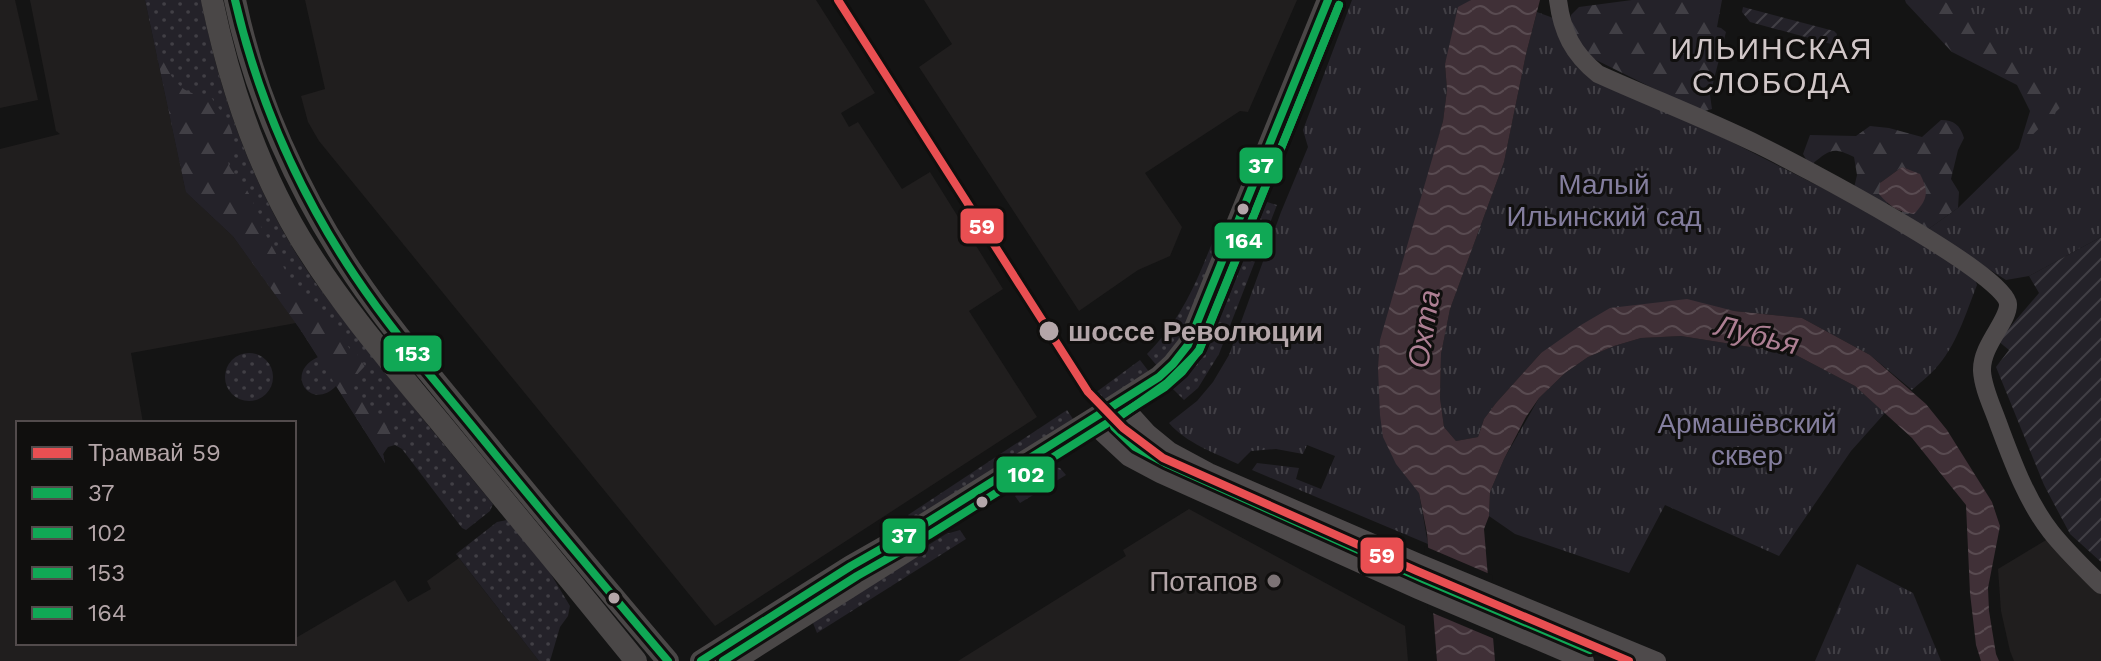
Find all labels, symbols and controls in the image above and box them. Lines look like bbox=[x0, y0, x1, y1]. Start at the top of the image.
district label: ИЛЬИНСКАЯ СЛОБОДА bbox=[1671, 31, 1873, 100]
line badge: 37 bbox=[1238, 146, 1284, 185]
text: 37 bbox=[1248, 153, 1274, 178]
park label: Малый Ильинский сад bbox=[1506, 168, 1702, 233]
unlabelled marker bbox=[1235, 201, 1251, 217]
line badge: 59 bbox=[959, 207, 1005, 245]
text: 59 bbox=[969, 214, 995, 239]
line badge: 164 bbox=[1213, 221, 1274, 260]
text: 164 bbox=[1225, 228, 1263, 253]
water label: Охта bbox=[1400, 287, 1447, 371]
water label: Лубья bbox=[1710, 307, 1803, 362]
place label: шоссе Революции bbox=[1068, 315, 1323, 348]
marker: шоссе Революции bbox=[1037, 319, 1061, 343]
line badge: 153 bbox=[382, 334, 443, 373]
text: 153 bbox=[395, 341, 431, 366]
park label: Армашёвский сквер bbox=[1657, 407, 1837, 472]
legend bbox=[16, 421, 296, 645]
text: Трамвай 59 bbox=[88, 439, 221, 467]
line badge: 102 bbox=[995, 455, 1056, 494]
text: 102 bbox=[1008, 462, 1044, 487]
text: 37 bbox=[88, 479, 115, 507]
unlabelled marker bbox=[974, 494, 990, 510]
line badge: 37 bbox=[881, 517, 927, 555]
text: 102 bbox=[88, 519, 126, 547]
text: 37 bbox=[891, 523, 917, 548]
line badge: 59 bbox=[1359, 536, 1405, 575]
text: 59 bbox=[1369, 543, 1395, 568]
text: 153 bbox=[88, 559, 125, 587]
place label: Потапов bbox=[1149, 565, 1258, 598]
marker: Потапов bbox=[1265, 572, 1283, 590]
unlabelled marker bbox=[606, 590, 622, 606]
text: 164 bbox=[88, 599, 127, 627]

